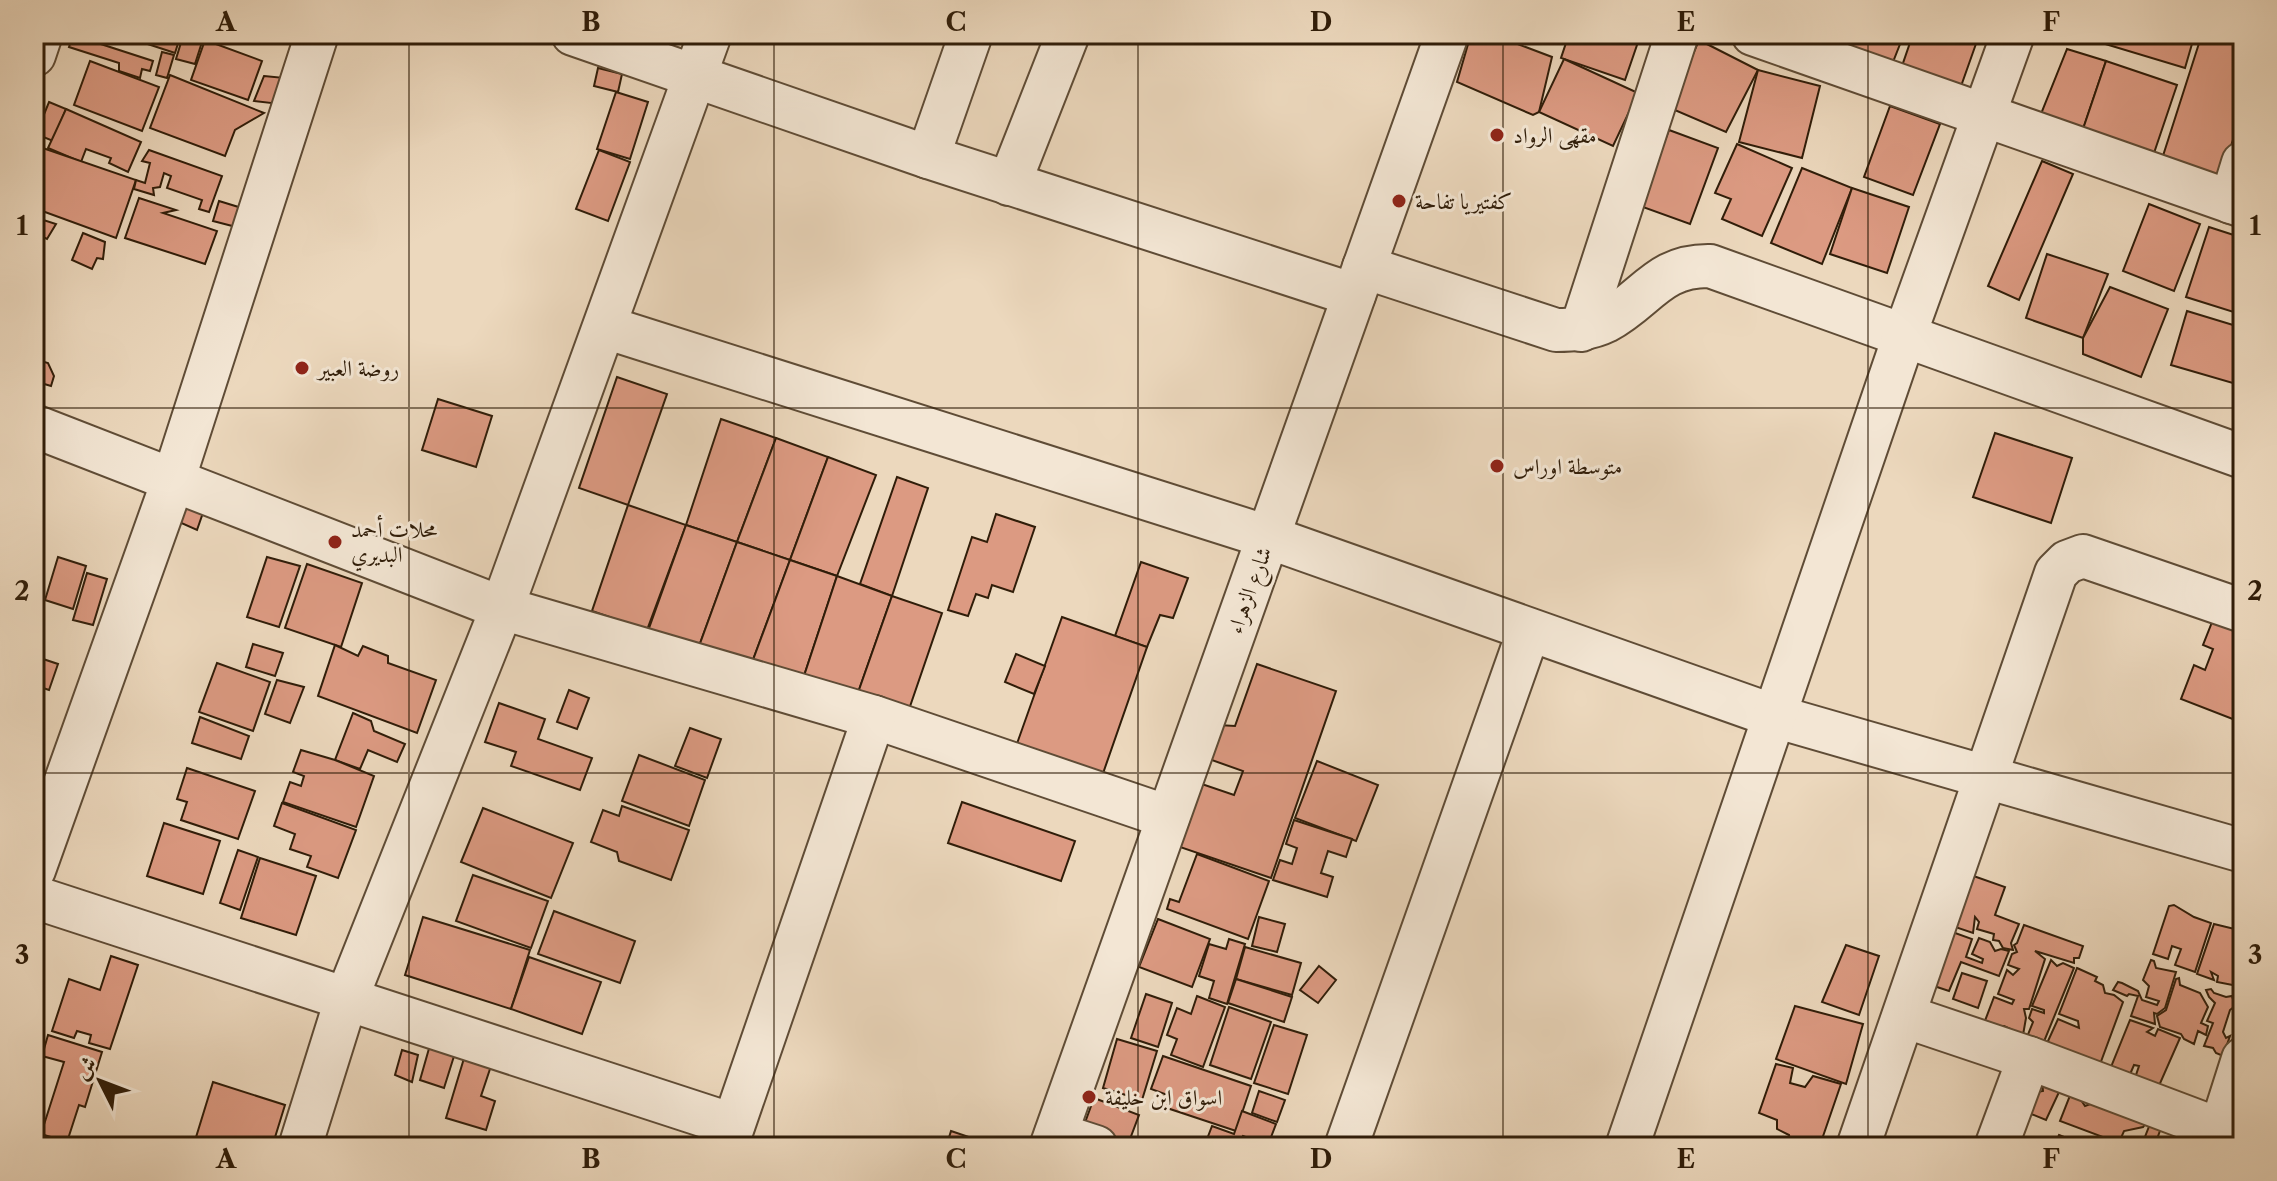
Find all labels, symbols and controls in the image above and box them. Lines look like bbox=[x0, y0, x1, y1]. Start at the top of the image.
text: A bbox=[215, 6, 237, 38]
text: B bbox=[581, 6, 601, 38]
text: C bbox=[946, 6, 966, 38]
text: D bbox=[1310, 6, 1332, 38]
text: E bbox=[1677, 6, 1695, 38]
text: F bbox=[2042, 6, 2060, 38]
place label: مقهى الرواد bbox=[1513, 122, 1597, 151]
marker: مقهى الرواد bbox=[1488, 126, 1506, 144]
place label: كفتيريا تفاحة bbox=[1415, 188, 1512, 215]
marker: كفتيريا تفاحة bbox=[1390, 192, 1408, 210]
text: 1 bbox=[16, 210, 28, 242]
text: 1 bbox=[2249, 210, 2261, 242]
place label: روضة العبير bbox=[316, 355, 399, 382]
marker: روضة العبير bbox=[293, 359, 311, 377]
place label: متوسطة اوراس bbox=[1513, 453, 1622, 480]
marker: متوسطة اوراس bbox=[1488, 457, 1506, 475]
place label: محلات أحمد البديري bbox=[351, 514, 438, 572]
marker: محلات أحمد البديري bbox=[326, 533, 344, 551]
street label: شارع الزهراء bbox=[1221, 543, 1282, 639]
text: 2 bbox=[14, 575, 30, 607]
text: 2 bbox=[2247, 575, 2263, 607]
text: 3 bbox=[15, 939, 29, 971]
text: 3 bbox=[2248, 939, 2262, 971]
north arrow bbox=[60, 1041, 140, 1121]
text: ش bbox=[68, 1051, 103, 1085]
place label: اسواق ابن خليفة bbox=[1105, 1084, 1222, 1111]
marker: اسواق ابن خليفة bbox=[1080, 1088, 1098, 1106]
text: A bbox=[215, 1143, 237, 1175]
text: B bbox=[581, 1143, 601, 1175]
text: C bbox=[946, 1143, 966, 1175]
text: D bbox=[1310, 1143, 1332, 1175]
text: E bbox=[1677, 1143, 1695, 1175]
text: F bbox=[2042, 1143, 2060, 1175]

